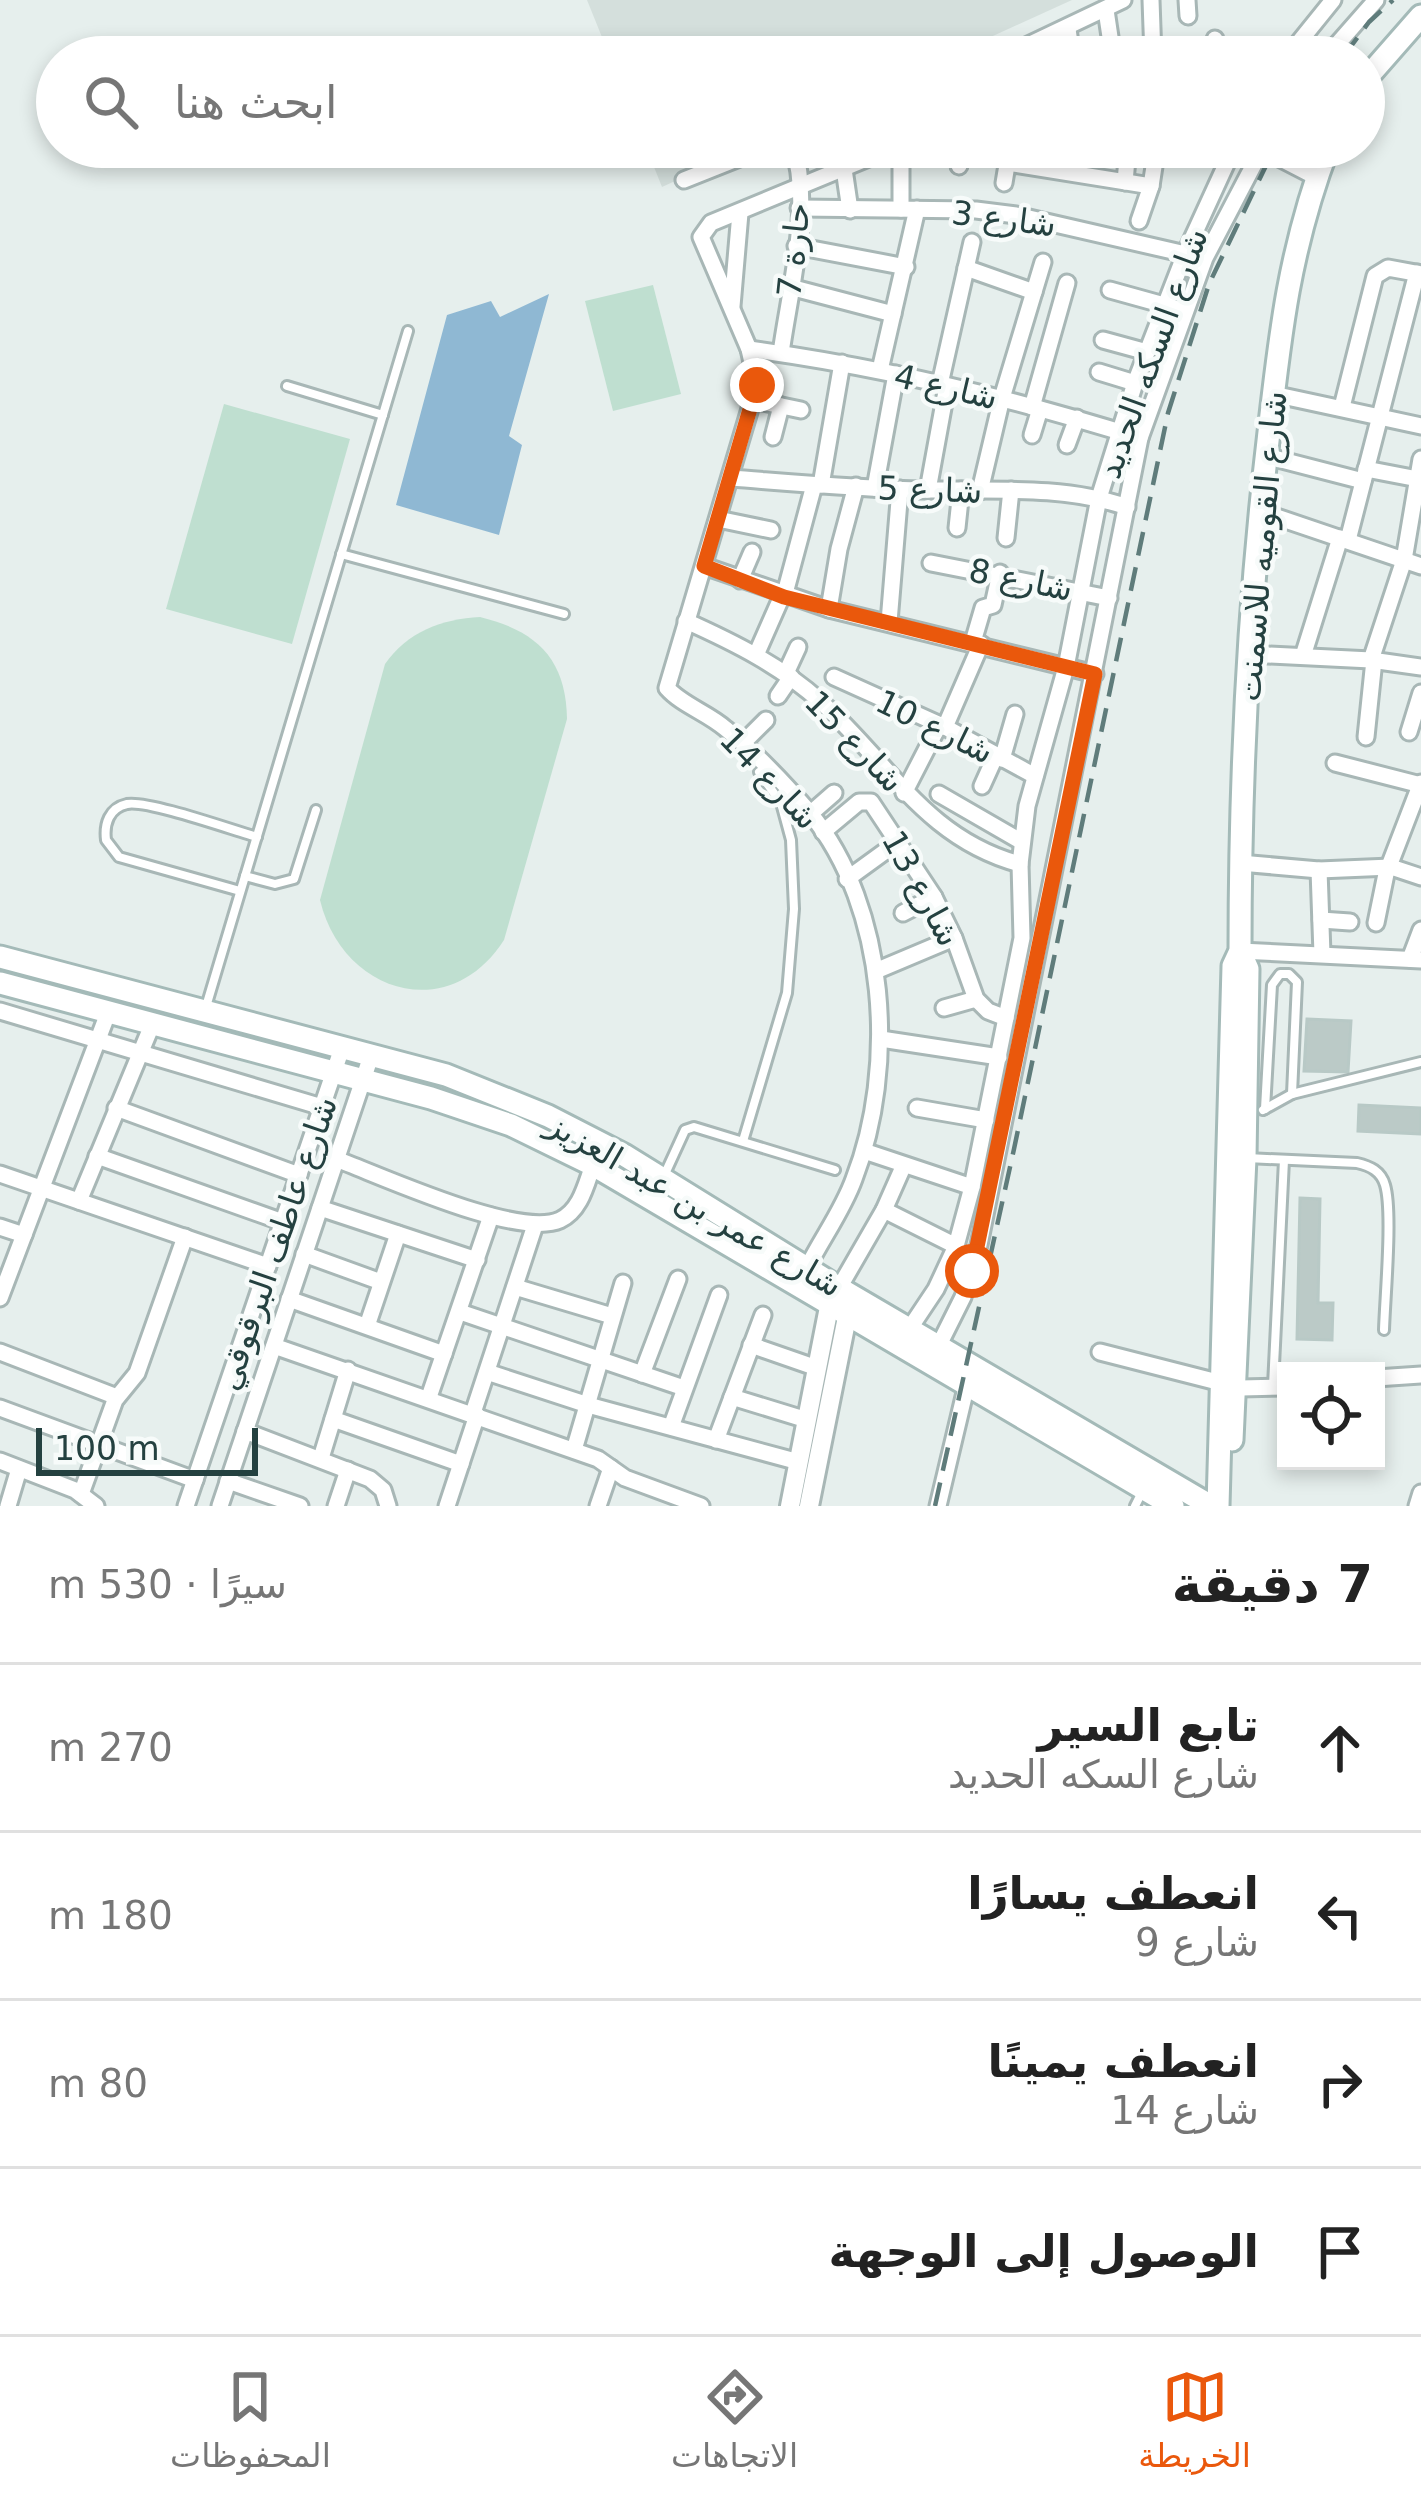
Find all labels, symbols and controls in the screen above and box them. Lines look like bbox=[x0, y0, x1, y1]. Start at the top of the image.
search box bbox=[36, 36, 1385, 168]
icon: search bbox=[78, 69, 144, 135]
text: ابحث هنا bbox=[174, 76, 338, 129]
street label: شارع 3 bbox=[950, 193, 1058, 244]
street label: حارة 7 bbox=[769, 201, 818, 299]
street label: شارع السكه الحديد bbox=[1089, 223, 1216, 484]
street label: شارع 4 bbox=[890, 356, 1001, 417]
route end bbox=[730, 358, 784, 412]
street label: شارع القوميه للاسمنت bbox=[1229, 389, 1294, 703]
street label: شارع 5 bbox=[877, 468, 983, 511]
street label: شارع 8 bbox=[966, 550, 1076, 609]
street label: شارع 10 bbox=[870, 681, 1000, 772]
street label: شارع 15 bbox=[797, 683, 912, 800]
street label: شارع 14 bbox=[712, 720, 827, 837]
street label: شارع 13 bbox=[874, 824, 969, 953]
street label: شارع عاطف البرقوقي bbox=[208, 1091, 345, 1395]
street label: شارع عمر بن عبد العزيز bbox=[539, 1103, 849, 1305]
route start bbox=[945, 1244, 999, 1298]
map controls bbox=[1277, 1362, 1385, 1470]
button: locate bbox=[1277, 1362, 1385, 1470]
scale bar bbox=[36, 1422, 258, 1475]
text: 100 m bbox=[54, 1429, 160, 1468]
text: 7 دقيقة bbox=[1172, 1555, 1373, 1614]
text: سيرًا · 530 m bbox=[48, 1562, 287, 1607]
text: تابع السير bbox=[1037, 1699, 1259, 1752]
icon: ahead bbox=[1307, 1715, 1373, 1781]
text: 270 m bbox=[48, 1725, 173, 1770]
text: شارع السكه الحديد bbox=[948, 1752, 1259, 1797]
text: انعطف يسارًا bbox=[967, 1867, 1259, 1920]
icon: left bbox=[1307, 1883, 1373, 1949]
text: 180 m bbox=[48, 1893, 173, 1938]
text: شارع 9 bbox=[1135, 1920, 1259, 1965]
text: انعطف يمينًا bbox=[987, 2035, 1259, 2088]
icon: right bbox=[1307, 2051, 1373, 2117]
text: 80 m bbox=[48, 2061, 148, 2106]
text: شارع 14 bbox=[1110, 2088, 1259, 2133]
icon: arrive bbox=[1307, 2219, 1373, 2285]
text: الوصول إلى الوجهة bbox=[829, 2225, 1259, 2278]
tab: المحفوظات bbox=[170, 2364, 331, 2475]
tab: الاتجاهات bbox=[671, 2364, 798, 2475]
tab: الخريطة bbox=[1138, 2364, 1251, 2475]

